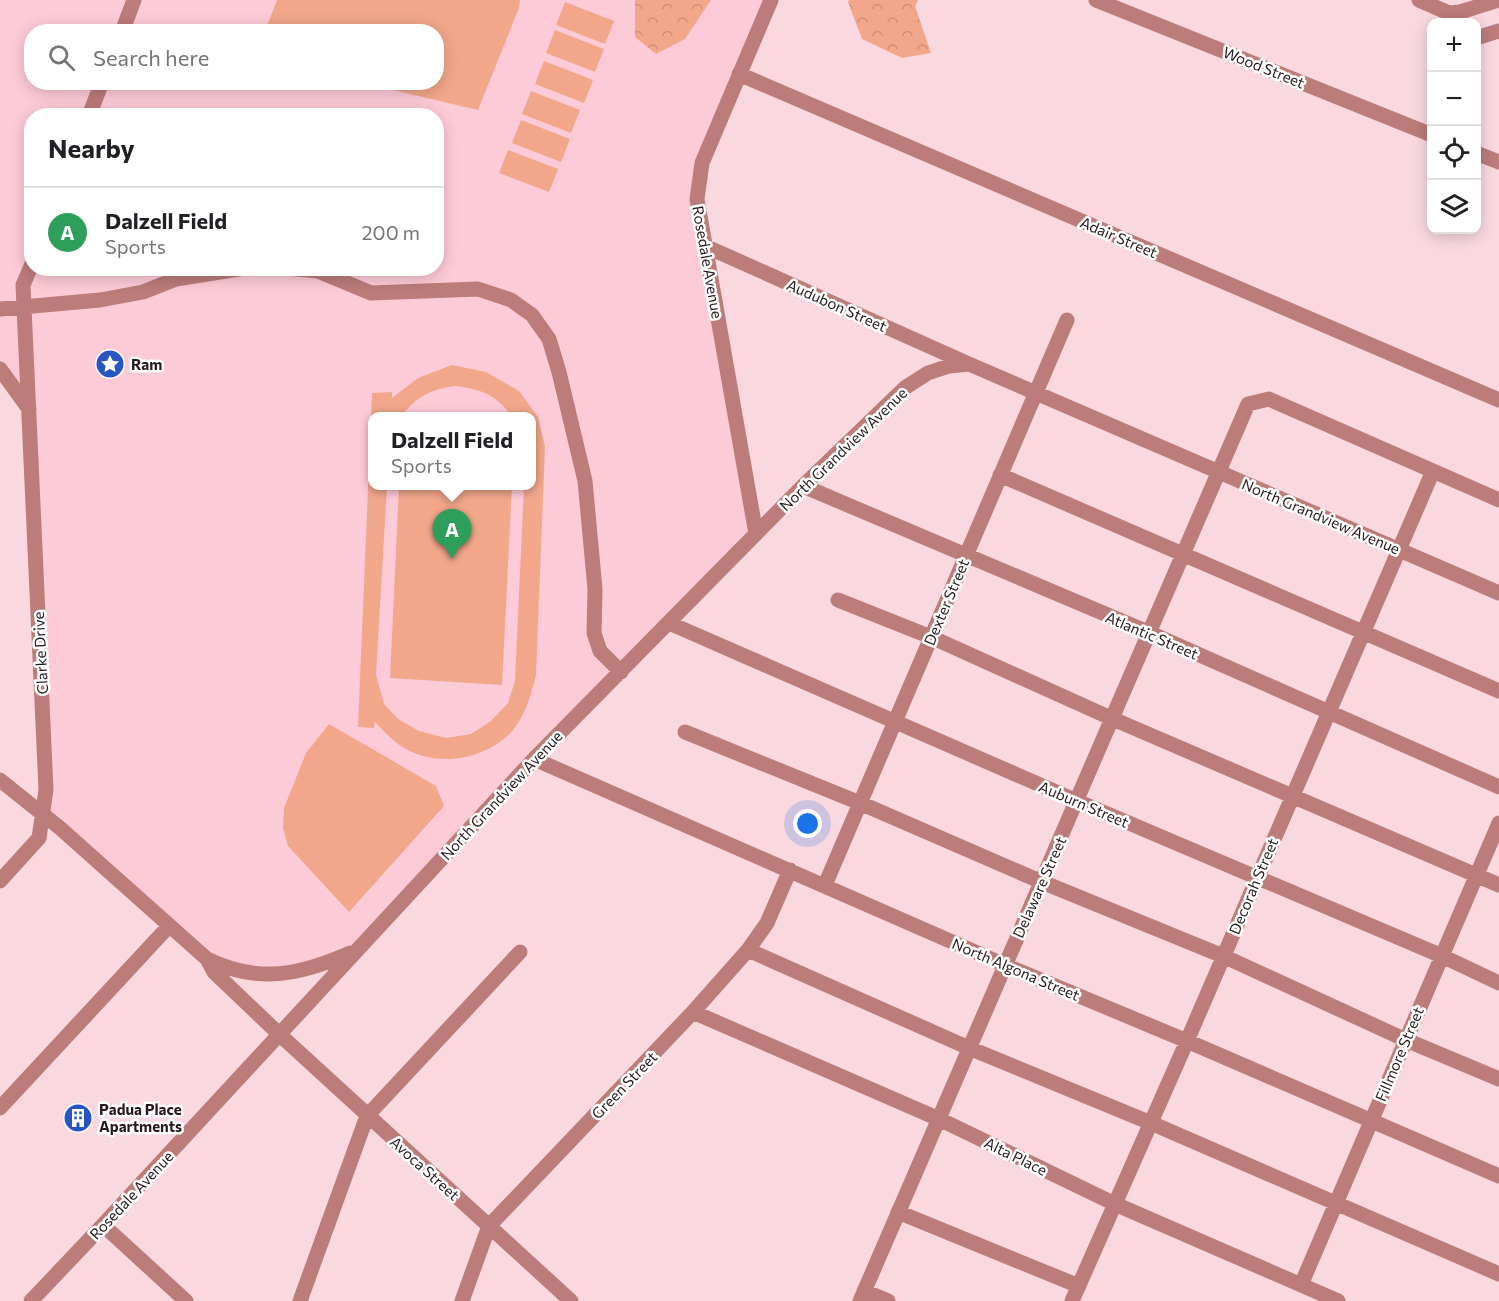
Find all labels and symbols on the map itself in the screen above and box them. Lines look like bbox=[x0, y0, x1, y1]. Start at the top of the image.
street label: Wood Street bbox=[1221, 43, 1307, 91]
street label: Rosedale Avenue bbox=[689, 204, 727, 320]
street label: Adair Street bbox=[1078, 213, 1160, 261]
street label: Audubon Street bbox=[784, 275, 890, 335]
place icon: Ram bbox=[94, 348, 126, 380]
place label: Ram bbox=[131, 355, 162, 373]
street label: North Grandview Avenue bbox=[776, 383, 910, 515]
street label: North Grandview Avenue bbox=[1239, 475, 1403, 558]
pin: A bbox=[432, 510, 472, 559]
street label: Dexter Street bbox=[920, 556, 972, 648]
street label: Atlantic Street bbox=[1103, 607, 1201, 663]
street label: Clarke Drive bbox=[29, 611, 51, 695]
street label: North Grandview Avenue bbox=[436, 727, 566, 863]
street label: Auburn Street bbox=[1036, 777, 1132, 831]
your location bbox=[793, 809, 822, 838]
street label: Delaware Street bbox=[1009, 834, 1069, 940]
street label: Decorah Street bbox=[1225, 835, 1281, 937]
street label: North Algona Street bbox=[950, 934, 1082, 1004]
street label: Fillmore Street bbox=[1371, 1004, 1427, 1104]
street label: Green Street bbox=[588, 1048, 660, 1122]
place label: Padua Place Apartments bbox=[99, 1100, 182, 1135]
building icon: Padua Place Apartments bbox=[62, 1102, 94, 1134]
street label: Avoca Street bbox=[387, 1132, 463, 1204]
street label: Alta Place bbox=[982, 1133, 1050, 1179]
street label: Rosedale Avenue bbox=[85, 1147, 177, 1243]

